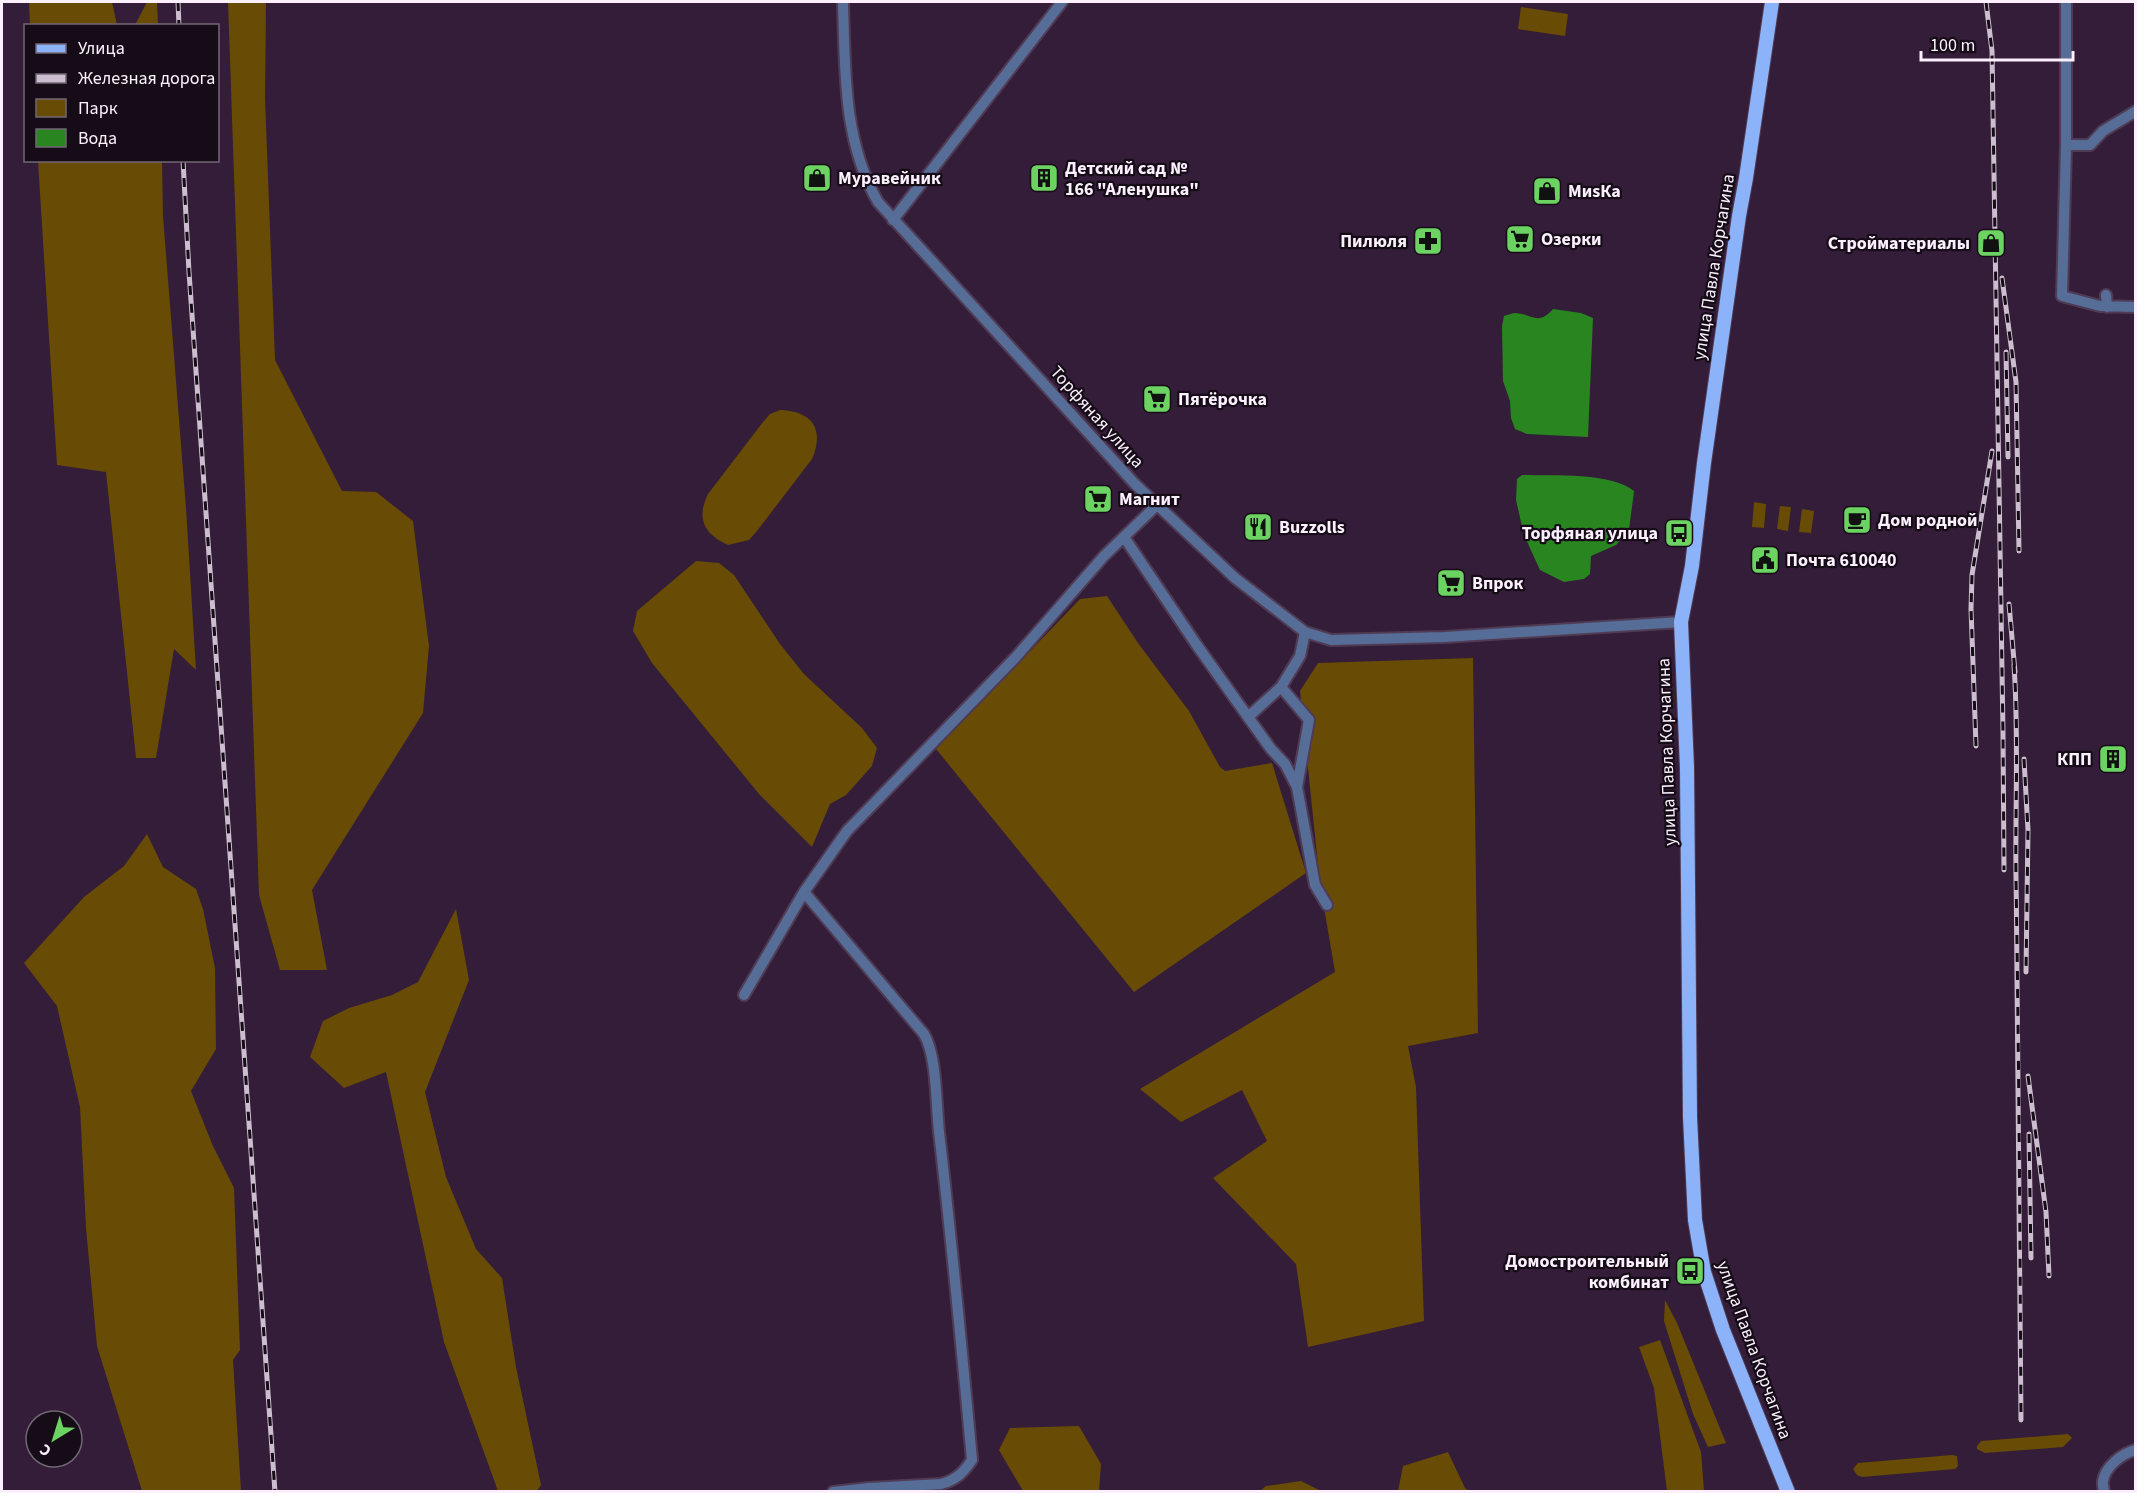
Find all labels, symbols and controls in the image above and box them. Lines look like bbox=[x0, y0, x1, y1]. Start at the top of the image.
legend bbox=[24, 24, 219, 162]
scale bar bbox=[1921, 24, 2072, 62]
text: 100 m bbox=[1930, 33, 1975, 58]
text: Улица bbox=[78, 36, 125, 61]
text: Железная дорога bbox=[78, 66, 215, 91]
text: Парк bbox=[78, 96, 118, 121]
text: Вода bbox=[78, 126, 117, 151]
place label: Детский сад № 166 "Аленушка" bbox=[1065, 156, 1199, 202]
shop icon: Муравейник bbox=[801, 162, 833, 194]
building icon: Детский сад № 166 "Аленушка" bbox=[1028, 162, 1060, 194]
place label: Муравейник bbox=[838, 166, 941, 191]
street label: улица Павла Корчагина bbox=[1687, 172, 1741, 362]
shop icon: МиsКа bbox=[1531, 175, 1563, 207]
place label: МиsКа bbox=[1568, 179, 1621, 204]
supermarket icon: Озерки bbox=[1504, 223, 1536, 255]
pharmacy icon: Пилюля bbox=[1412, 225, 1444, 257]
place label: Озерки bbox=[1541, 227, 1602, 252]
shop icon: Стройматериалы bbox=[1975, 227, 2007, 259]
place label: Пилюля bbox=[1340, 229, 1407, 254]
place label: Стройматериалы bbox=[1828, 231, 1970, 256]
street label: Торфяная улица bbox=[1044, 360, 1150, 474]
supermarket icon: Пятёрочка bbox=[1141, 383, 1173, 415]
place label: Пятёрочка bbox=[1178, 387, 1267, 412]
supermarket icon: Магнит bbox=[1082, 483, 1114, 515]
place label: Магнит bbox=[1119, 487, 1180, 512]
cafe icon: Дом родной bbox=[1841, 504, 1873, 536]
place label: Дом родной bbox=[1878, 508, 1978, 533]
restaurant icon: Buzzolls bbox=[1242, 511, 1274, 543]
place label: Buzzolls bbox=[1279, 515, 1345, 540]
bus stop icon: Торфяная улица bbox=[1663, 517, 1695, 549]
place label: Торфяная улица bbox=[1522, 521, 1658, 546]
public building icon: Почта 610040 bbox=[1749, 544, 1781, 576]
place label: Почта 610040 bbox=[1786, 548, 1896, 573]
supermarket icon: Впрок bbox=[1435, 567, 1467, 599]
place label: Впрок bbox=[1472, 571, 1524, 596]
street label: улица Павла Корчагина bbox=[1651, 658, 1683, 846]
building icon: КПП bbox=[2097, 743, 2129, 775]
place label: КПП bbox=[2057, 747, 2092, 772]
place label: Домостроительный комбинат bbox=[1505, 1249, 1669, 1295]
bus stop icon: Домостроительный комбинат bbox=[1674, 1255, 1706, 1287]
street label: улица Павла Корчагина bbox=[1710, 1257, 1798, 1443]
north arrow bbox=[24, 1409, 84, 1469]
text: С bbox=[35, 1438, 56, 1462]

